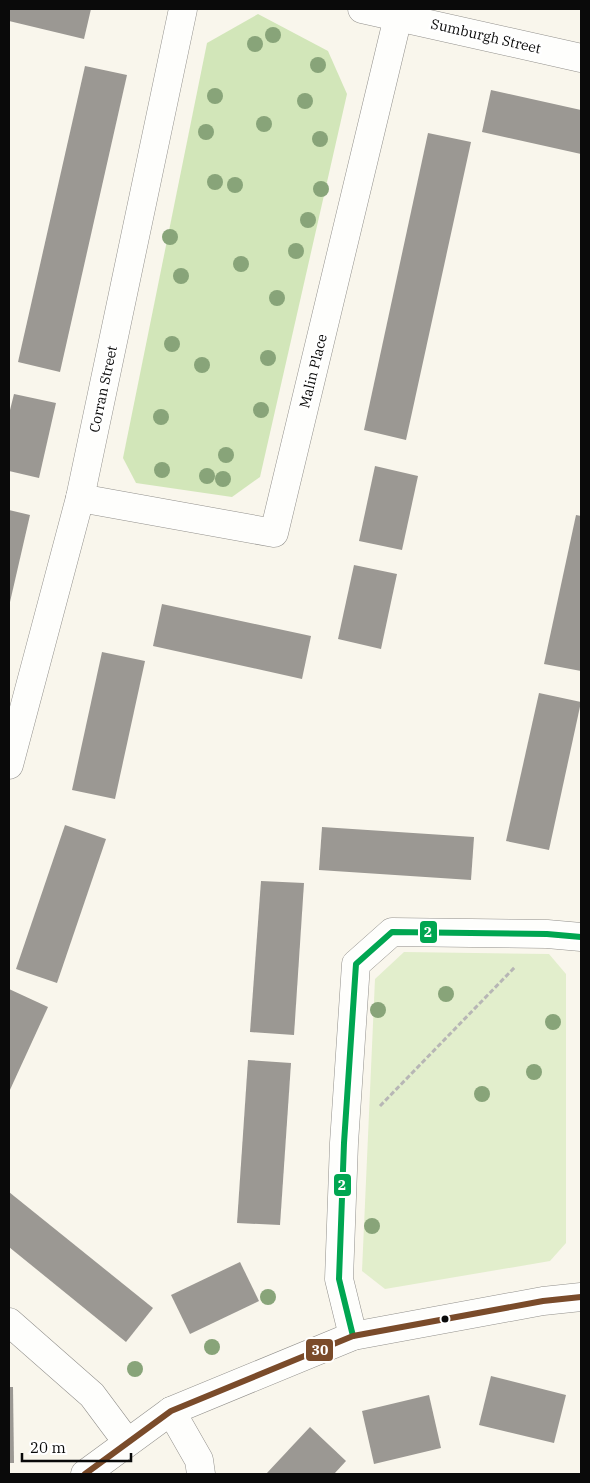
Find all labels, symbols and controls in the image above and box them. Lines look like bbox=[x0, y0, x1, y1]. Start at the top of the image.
street label: Sumburgh Street bbox=[429, 15, 543, 57]
street label: Malin Place bbox=[295, 332, 331, 410]
street label: Corran Street bbox=[85, 344, 121, 434]
line badge: 2 bbox=[419, 920, 438, 944]
text: 2 bbox=[424, 923, 432, 941]
line badge: 2 bbox=[333, 1173, 352, 1197]
text: 2 bbox=[338, 1176, 346, 1194]
unlabelled marker bbox=[440, 1314, 450, 1324]
line badge: 30 bbox=[305, 1338, 334, 1362]
text: 30 bbox=[312, 1341, 328, 1359]
scale bar bbox=[22, 1430, 131, 1462]
text: 20 m bbox=[30, 1438, 66, 1457]

